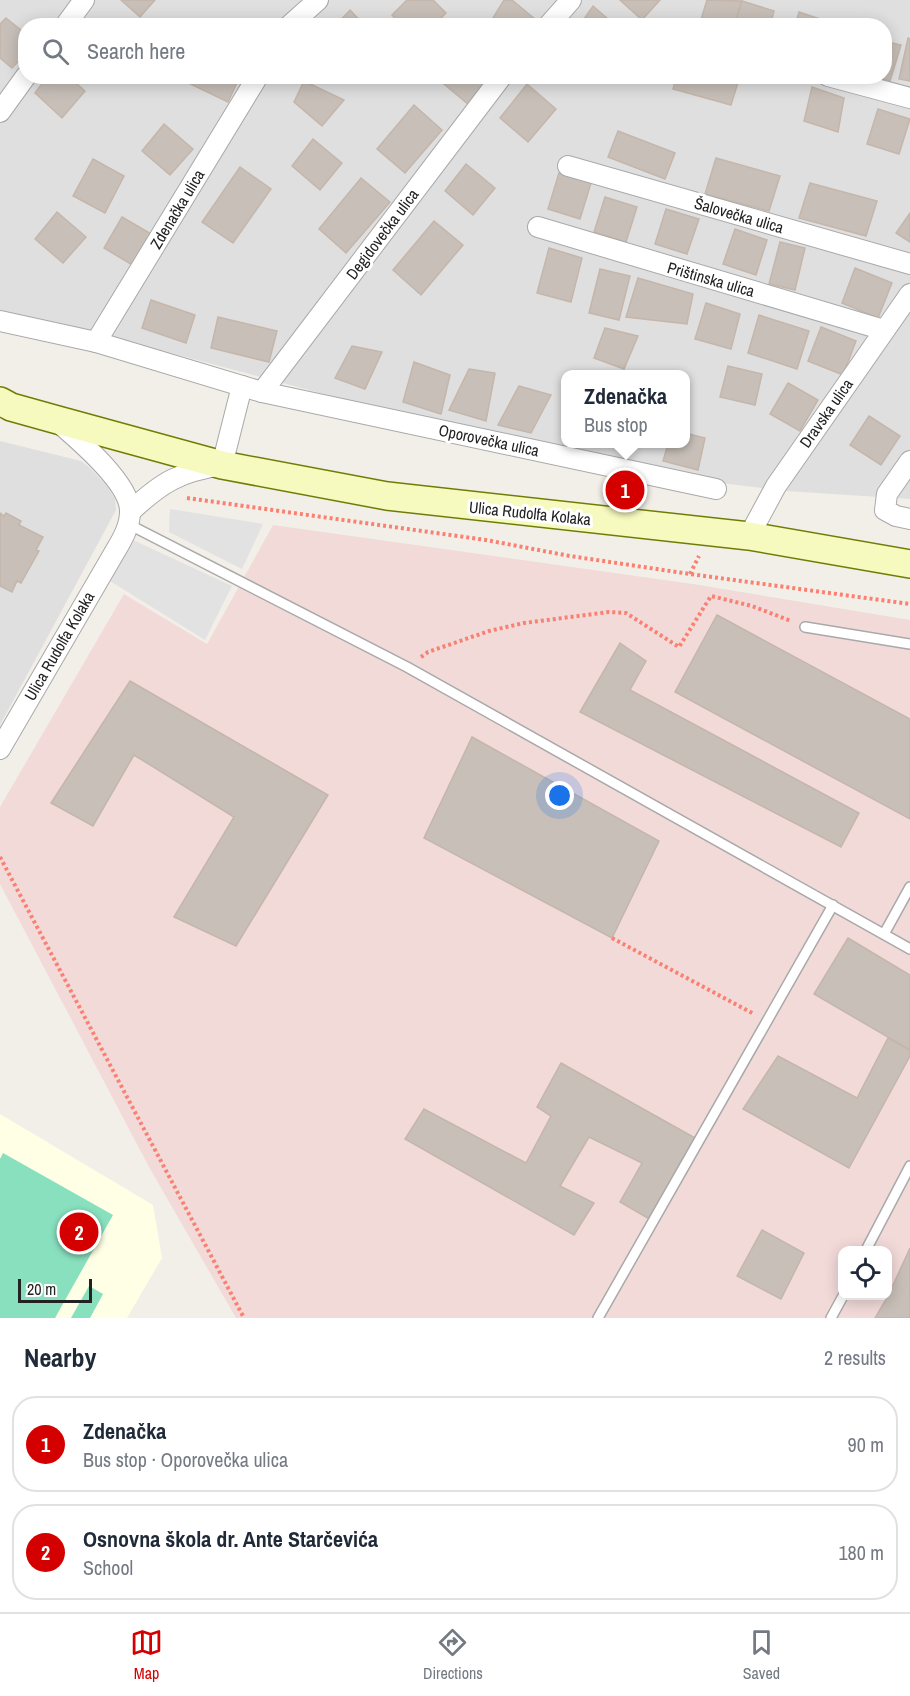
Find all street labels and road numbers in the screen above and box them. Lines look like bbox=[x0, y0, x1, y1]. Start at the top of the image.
street label: Zdenačka ulica bbox=[145, 165, 210, 253]
street label: Degidovečka ulica bbox=[341, 184, 424, 284]
street label: Šalovečka ulica bbox=[692, 192, 787, 238]
street label: Prištinska ulica bbox=[665, 256, 758, 302]
street label: Dravska ulica bbox=[794, 374, 858, 452]
street label: Oporovečka ulica bbox=[437, 419, 542, 462]
street label: Ulica Rudolfa Kolaka bbox=[468, 496, 593, 530]
street label: Ulica Rudolfa Kolaka bbox=[19, 587, 100, 705]

